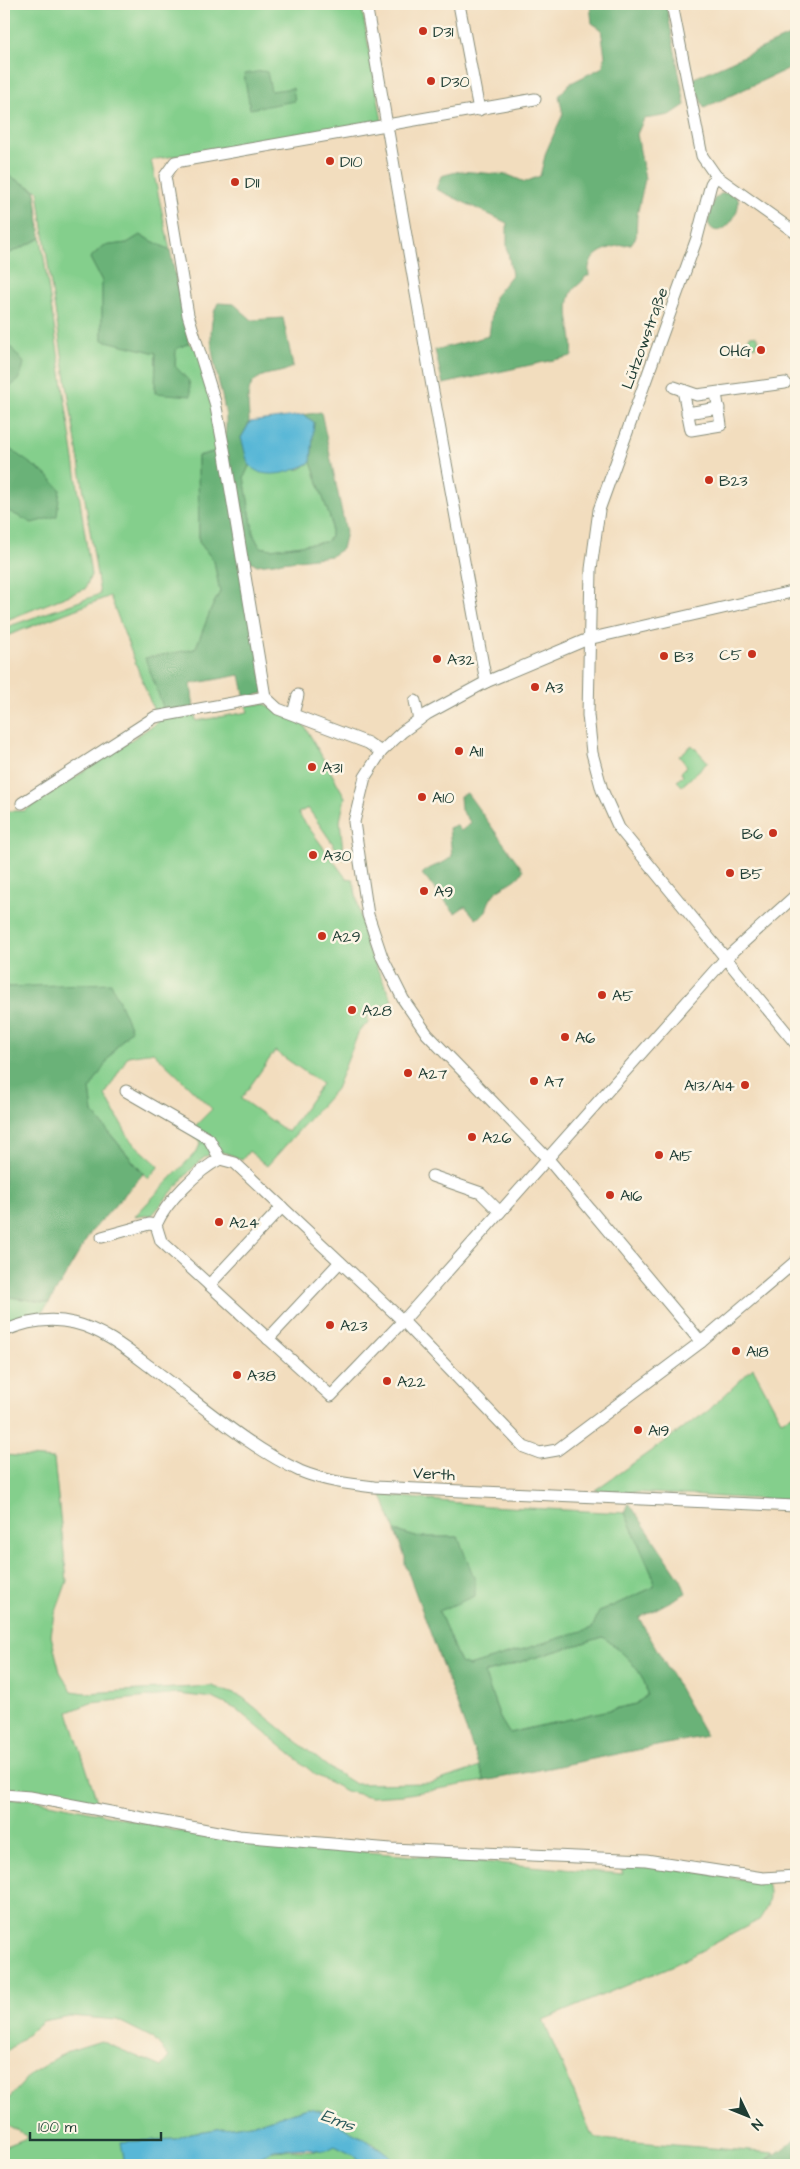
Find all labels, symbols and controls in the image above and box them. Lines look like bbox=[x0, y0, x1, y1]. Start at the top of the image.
place label: D31 bbox=[433, 21, 454, 43]
marker: D31 bbox=[417, 25, 429, 37]
place label: D30 bbox=[441, 71, 470, 93]
marker: D30 bbox=[425, 75, 437, 87]
place label: D10 bbox=[340, 151, 363, 173]
marker: D10 bbox=[324, 155, 336, 167]
place label: D11 bbox=[245, 172, 259, 194]
marker: D11 bbox=[229, 176, 241, 188]
street label: Lützowstraße bbox=[616, 284, 674, 392]
place label: OHG bbox=[720, 340, 751, 362]
marker: OHG bbox=[755, 344, 767, 356]
place label: B23 bbox=[719, 470, 748, 492]
marker: B23 bbox=[703, 474, 715, 486]
place label: C5 bbox=[719, 644, 743, 666]
place label: B3 bbox=[674, 646, 694, 668]
marker: C5 bbox=[746, 648, 758, 660]
place label: A32 bbox=[447, 649, 475, 671]
marker: B3 bbox=[658, 650, 670, 662]
marker: A32 bbox=[431, 653, 443, 665]
place label: A3 bbox=[545, 677, 563, 699]
marker: A3 bbox=[529, 681, 541, 693]
place label: A11 bbox=[469, 741, 483, 763]
marker: A11 bbox=[453, 745, 465, 757]
place label: A31 bbox=[322, 757, 342, 779]
marker: A31 bbox=[306, 761, 318, 773]
place label: A10 bbox=[432, 787, 454, 809]
marker: A10 bbox=[416, 791, 428, 803]
place label: B6 bbox=[742, 823, 763, 845]
marker: B6 bbox=[767, 827, 779, 839]
place label: A30 bbox=[323, 845, 351, 867]
marker: A30 bbox=[307, 849, 319, 861]
place label: B5 bbox=[740, 863, 763, 885]
marker: B5 bbox=[724, 867, 736, 879]
place label: A9 bbox=[434, 881, 453, 903]
marker: A9 bbox=[418, 885, 430, 897]
place label: A29 bbox=[332, 926, 361, 948]
marker: A29 bbox=[316, 930, 328, 942]
place label: A5 bbox=[612, 985, 634, 1007]
marker: A5 bbox=[596, 989, 608, 1001]
place label: A28 bbox=[362, 1000, 392, 1022]
marker: A28 bbox=[346, 1004, 358, 1016]
place label: A6 bbox=[575, 1027, 595, 1049]
marker: A6 bbox=[559, 1031, 571, 1043]
place label: A27 bbox=[418, 1063, 447, 1085]
marker: A27 bbox=[402, 1067, 414, 1079]
place label: A7 bbox=[544, 1071, 564, 1093]
marker: A7 bbox=[528, 1075, 540, 1087]
place label: A13/A14 bbox=[684, 1075, 735, 1097]
marker: A13/A14 bbox=[739, 1079, 751, 1091]
place label: A26 bbox=[482, 1127, 511, 1149]
marker: A26 bbox=[466, 1131, 478, 1143]
place label: A15 bbox=[669, 1145, 693, 1167]
marker: A15 bbox=[653, 1149, 665, 1161]
place label: A16 bbox=[620, 1185, 642, 1207]
marker: A16 bbox=[604, 1189, 616, 1201]
place label: A24 bbox=[229, 1212, 259, 1234]
marker: A24 bbox=[213, 1216, 225, 1228]
place label: A23 bbox=[340, 1315, 368, 1337]
marker: A23 bbox=[324, 1319, 336, 1331]
place label: A18 bbox=[746, 1341, 769, 1363]
marker: A18 bbox=[730, 1345, 742, 1357]
place label: A38 bbox=[247, 1365, 276, 1387]
marker: A38 bbox=[231, 1369, 243, 1381]
place label: A22 bbox=[397, 1371, 426, 1393]
marker: A22 bbox=[381, 1375, 393, 1387]
place label: A19 bbox=[648, 1420, 669, 1442]
marker: A19 bbox=[632, 1424, 644, 1436]
street label: Verth bbox=[412, 1462, 456, 1486]
north arrow bbox=[722, 2092, 772, 2142]
water label: Ems bbox=[318, 2103, 359, 2139]
scale bar bbox=[30, 2109, 161, 2141]
text: N bbox=[746, 2114, 767, 2134]
text: 100 m bbox=[38, 2117, 77, 2138]

